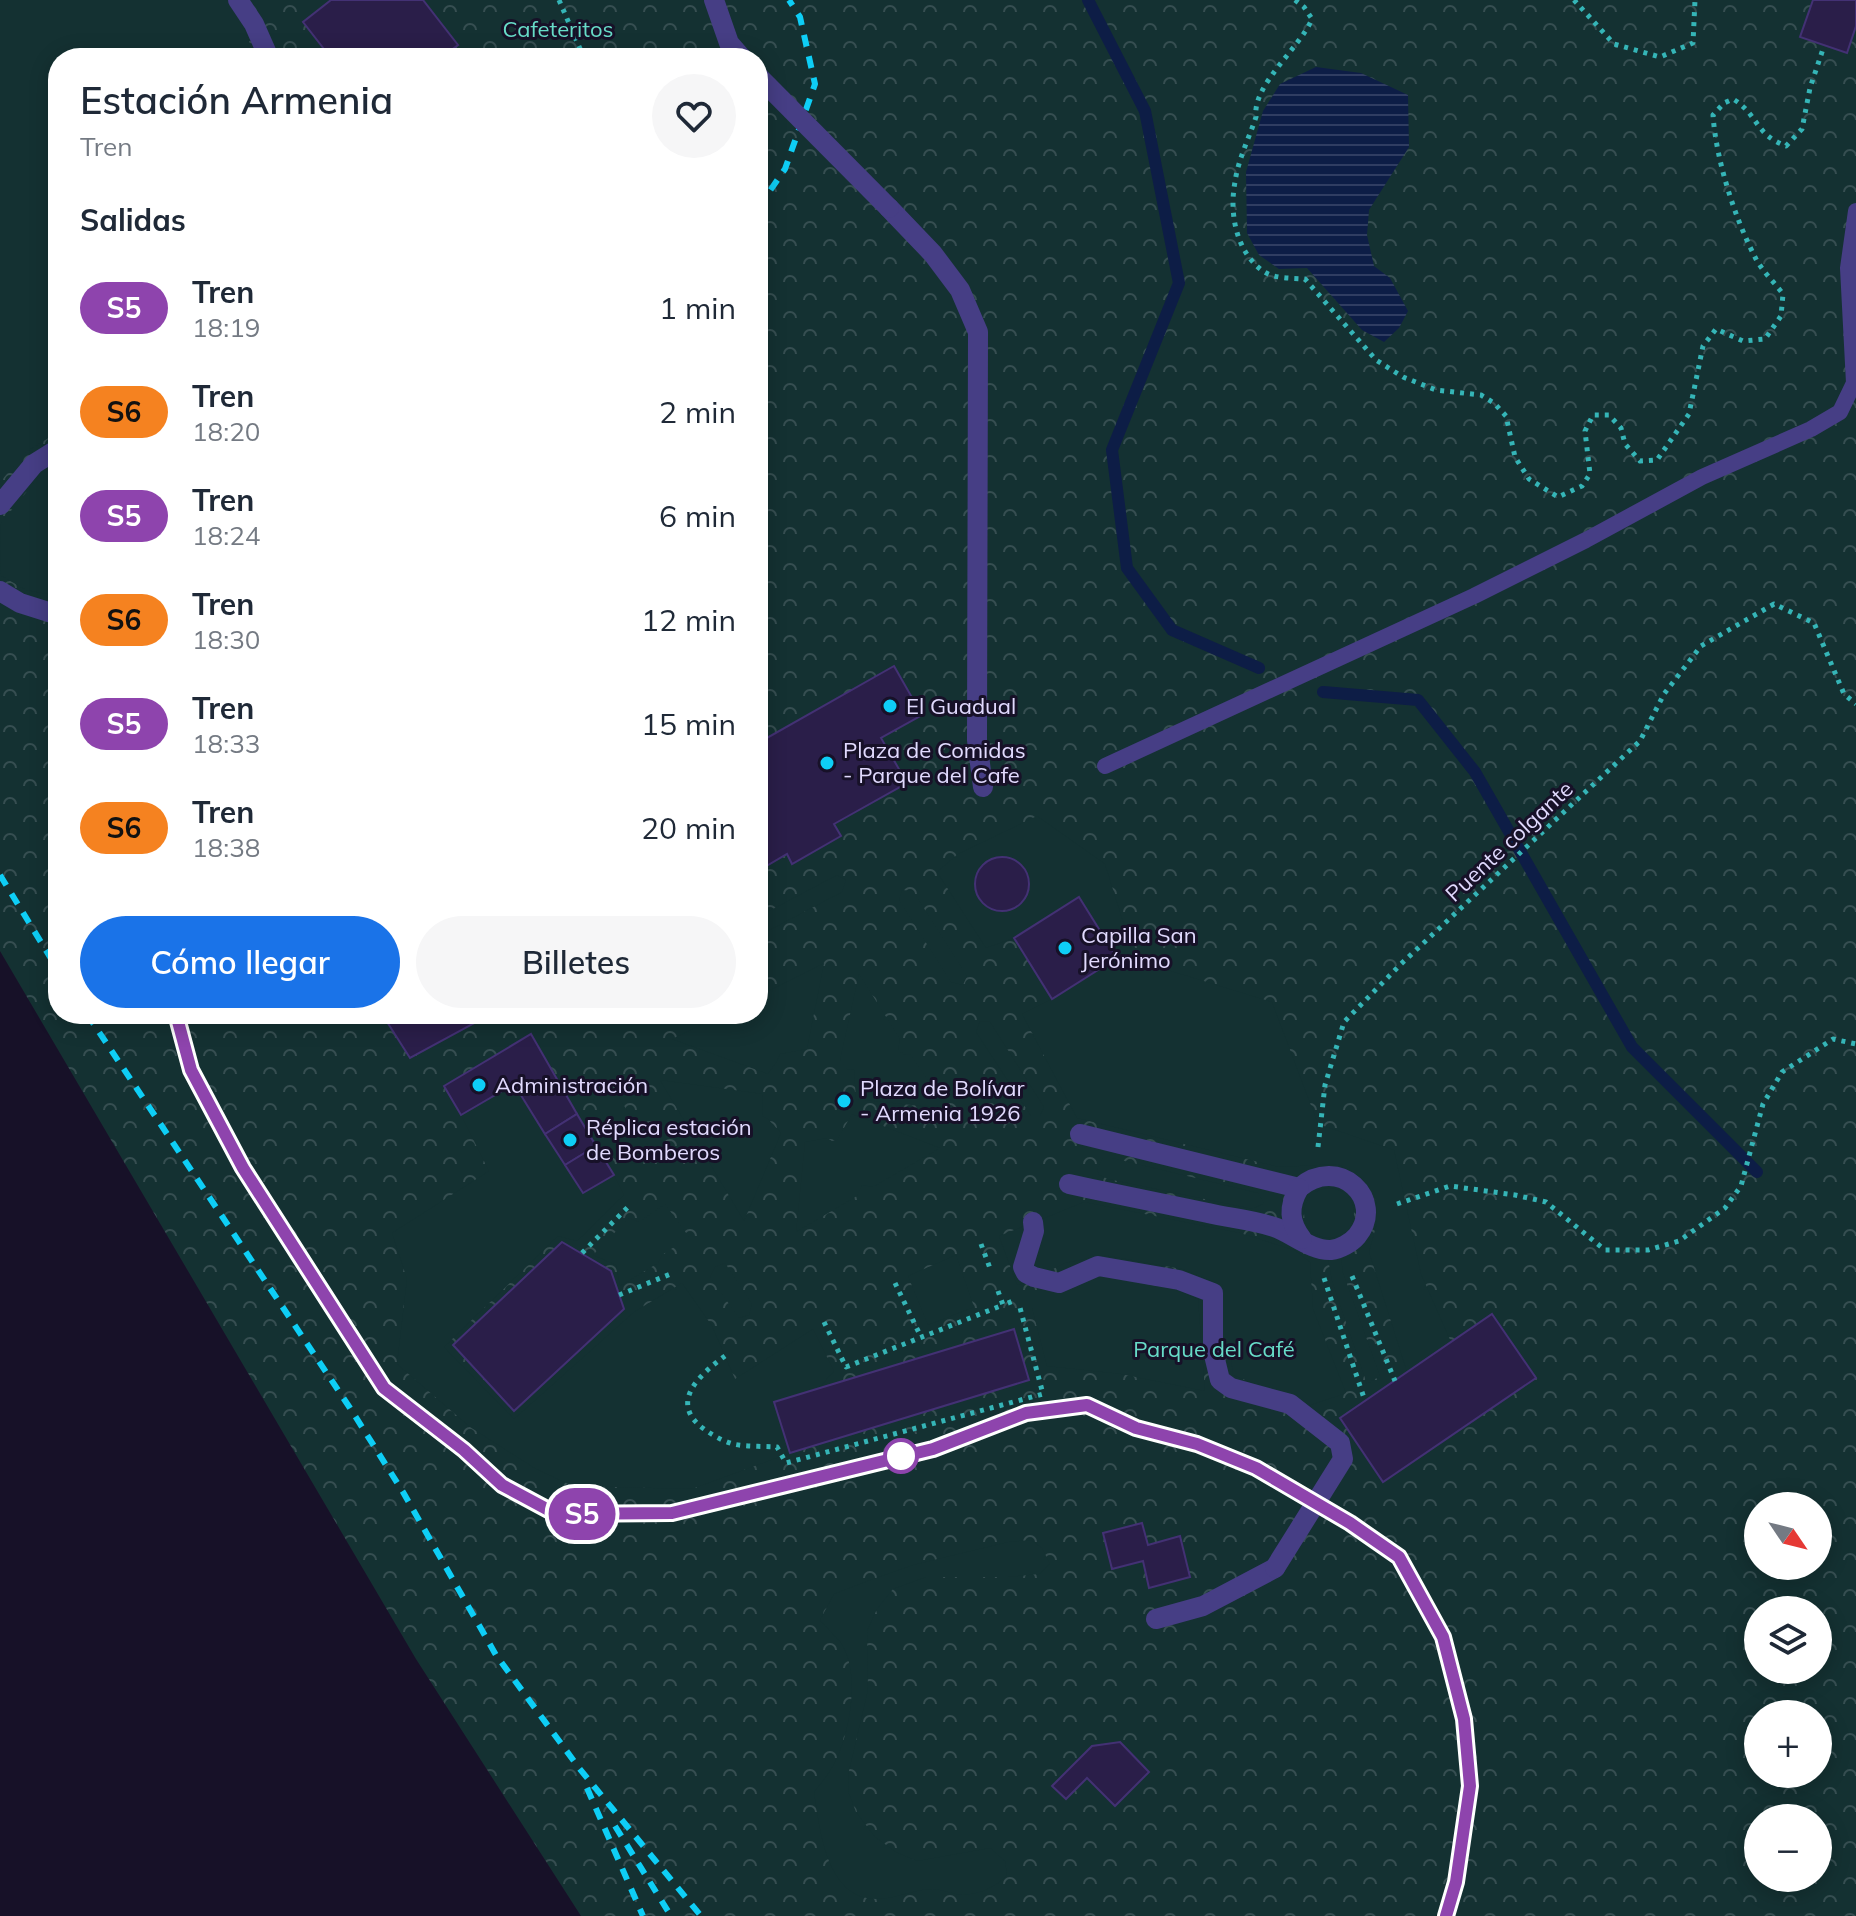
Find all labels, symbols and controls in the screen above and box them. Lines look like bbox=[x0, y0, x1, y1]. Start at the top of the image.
park label: Cafeteritos bbox=[503, 15, 613, 43]
button: heart bbox=[652, 74, 736, 158]
text: Estación Armenia bbox=[80, 76, 393, 124]
text: Tren bbox=[80, 130, 132, 163]
text: Salidas bbox=[80, 201, 186, 239]
text: Tren bbox=[192, 273, 254, 311]
text: 1 min bbox=[659, 289, 736, 327]
text: S5 bbox=[107, 290, 141, 325]
text: 18:19 bbox=[192, 311, 260, 344]
text: Tren bbox=[192, 377, 254, 415]
text: 2 min bbox=[659, 393, 736, 431]
text: S6 bbox=[107, 394, 141, 429]
text: 18:20 bbox=[192, 415, 260, 448]
text: Tren bbox=[192, 481, 254, 519]
text: 6 min bbox=[659, 497, 736, 535]
text: S5 bbox=[107, 498, 141, 533]
text: 18:24 bbox=[192, 519, 260, 552]
text: Tren bbox=[192, 585, 254, 623]
text: 12 min bbox=[641, 601, 736, 639]
text: S6 bbox=[107, 602, 141, 637]
text: 18:30 bbox=[192, 623, 260, 656]
text: Tren bbox=[192, 689, 254, 727]
place label: El Guadual bbox=[906, 692, 1016, 720]
marker: El Guadual bbox=[881, 697, 899, 715]
text: 15 min bbox=[641, 705, 736, 743]
text: S5 bbox=[107, 706, 141, 741]
text: 18:33 bbox=[192, 727, 260, 760]
place label: Plaza de Comidas - Parque del Cafe bbox=[843, 736, 1026, 789]
marker: Plaza de Comidas - Parque del Cafe bbox=[818, 754, 836, 772]
street label: Puente colgante bbox=[1439, 775, 1579, 907]
text: Tren bbox=[192, 793, 254, 831]
text: 20 min bbox=[641, 809, 736, 847]
text: S6 bbox=[107, 810, 141, 845]
text: 18:38 bbox=[192, 831, 260, 864]
button: Cómo llegar bbox=[80, 916, 400, 1008]
button: Billetes bbox=[416, 916, 736, 1008]
place label: Capilla San Jerónimo bbox=[1081, 921, 1197, 974]
marker: Capilla San Jerónimo bbox=[1056, 939, 1074, 957]
place label: Administración bbox=[495, 1071, 648, 1099]
place label: Plaza de Bolívar - Armenia 1926 bbox=[860, 1074, 1025, 1127]
marker: Administración bbox=[470, 1076, 488, 1094]
marker: Plaza de Bolívar - Armenia 1926 bbox=[835, 1092, 853, 1110]
place label: Réplica estación de Bomberos bbox=[586, 1113, 752, 1166]
marker: Réplica estación de Bomberos bbox=[561, 1131, 579, 1149]
park label: Parque del Café bbox=[1133, 1335, 1295, 1363]
unlabelled marker bbox=[884, 1439, 918, 1473]
line badge: S5 bbox=[546, 1488, 618, 1540]
north arrow bbox=[1744, 1492, 1832, 1580]
map controls bbox=[1744, 1492, 1832, 1892]
text: S5 bbox=[565, 1496, 599, 1531]
button: layers bbox=[1744, 1596, 1832, 1684]
button: + bbox=[1744, 1700, 1832, 1788]
button: − bbox=[1744, 1804, 1832, 1892]

